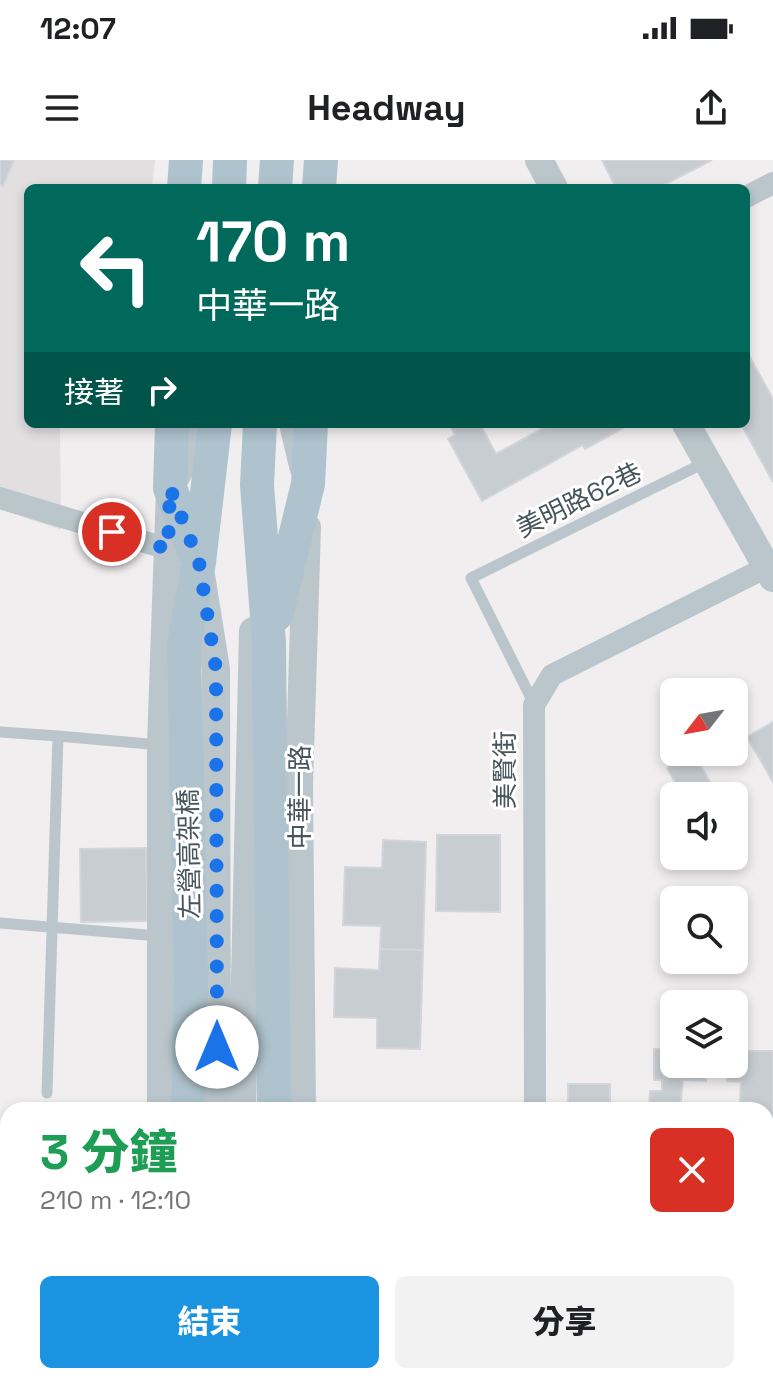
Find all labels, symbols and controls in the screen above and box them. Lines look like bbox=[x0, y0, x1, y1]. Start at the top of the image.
text: 12:07 bbox=[40, 9, 116, 48]
text: Headway bbox=[307, 85, 466, 131]
icon: menu bbox=[40, 86, 84, 130]
icon: share bbox=[689, 86, 733, 130]
text: 170 m bbox=[196, 206, 350, 277]
icon: left bbox=[64, 216, 168, 320]
text: 中華一路 bbox=[196, 283, 340, 329]
icon: right bbox=[140, 368, 184, 412]
text: 接著 bbox=[64, 373, 124, 412]
street label: 美明路62巷 bbox=[511, 455, 647, 545]
pin bbox=[78, 498, 146, 566]
icon: arrive bbox=[90, 510, 134, 554]
north arrow bbox=[660, 678, 748, 766]
map controls bbox=[660, 678, 748, 1078]
street label: 美賢街 bbox=[488, 731, 522, 809]
street label: 中華一路 bbox=[283, 745, 317, 849]
button: sound bbox=[660, 782, 748, 870]
street label: 左營高架橋 bbox=[171, 789, 207, 919]
button: search bbox=[660, 886, 748, 974]
button: layers bbox=[660, 990, 748, 1078]
position arrow bbox=[175, 1005, 259, 1089]
text: 3 分鐘 bbox=[40, 1122, 177, 1183]
button: close bbox=[650, 1128, 734, 1212]
text: 210 m · 12:10 bbox=[40, 1183, 191, 1217]
button: 結束 bbox=[40, 1276, 379, 1368]
button: 分享 bbox=[395, 1276, 734, 1368]

